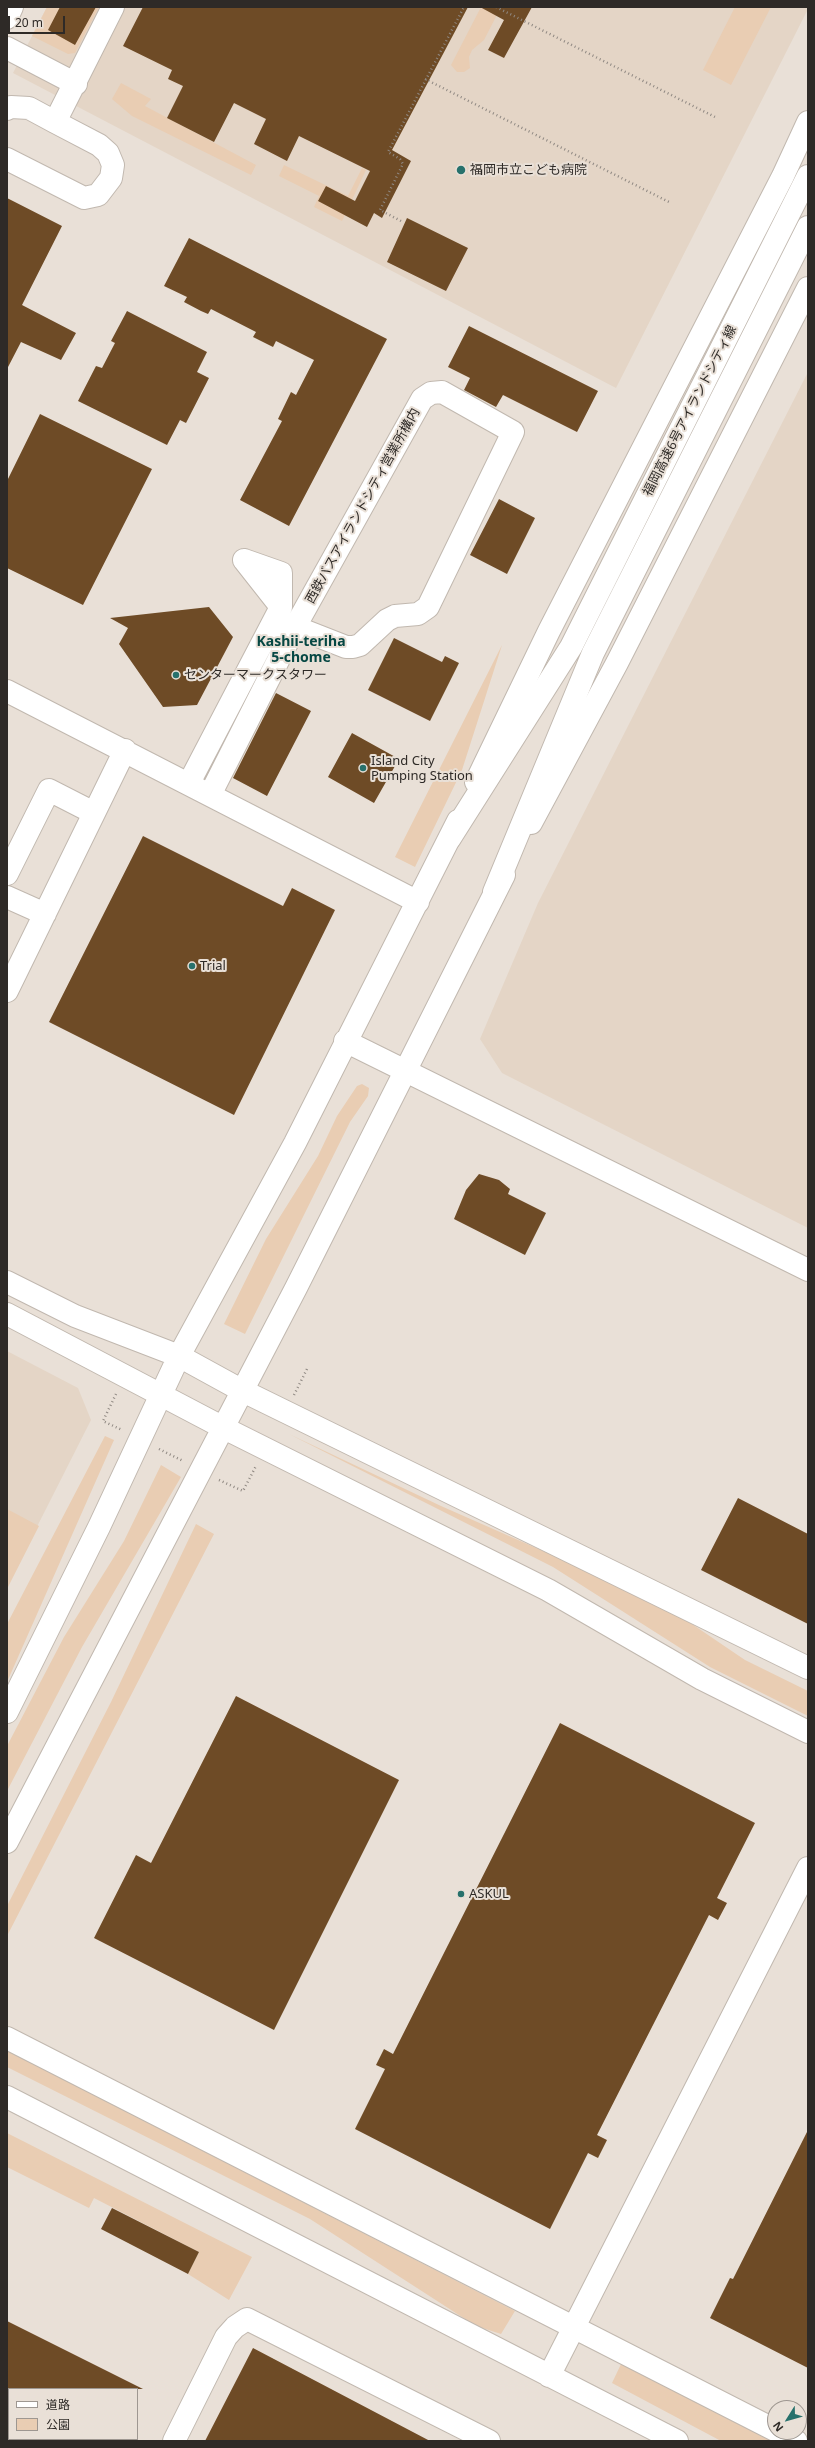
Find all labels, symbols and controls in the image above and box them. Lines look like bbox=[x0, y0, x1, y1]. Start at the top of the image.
scale bar bbox=[10, 8, 67, 34]
text: 20 m bbox=[15, 14, 43, 31]
place label: 福岡市立こども病院 bbox=[470, 162, 587, 178]
marker: 福岡市立こども病院 bbox=[455, 164, 467, 176]
street label: 福岡高速6号アイランドシティ線 bbox=[640, 323, 740, 499]
street label: 西鉄バスアイランドシティ営業所構内 bbox=[303, 406, 423, 606]
district label: Kashii-teriha 5-chome bbox=[256, 634, 346, 666]
place label: センターマークスタワー bbox=[184, 667, 327, 683]
marker: センターマークスタワー bbox=[171, 670, 181, 680]
place label: Island City Pumping Station bbox=[371, 753, 473, 784]
marker: Island City Pumping Station bbox=[358, 763, 368, 773]
place label: Trial bbox=[200, 958, 226, 974]
marker: Trial bbox=[187, 961, 197, 971]
place label: ASKUL bbox=[469, 1886, 509, 1902]
marker: ASKUL bbox=[456, 1889, 466, 1899]
legend bbox=[8, 2388, 138, 2440]
text: 道路 bbox=[46, 2396, 70, 2413]
north arrow bbox=[767, 2400, 807, 2440]
text: 公園 bbox=[46, 2416, 70, 2433]
text: N bbox=[769, 2419, 787, 2435]

